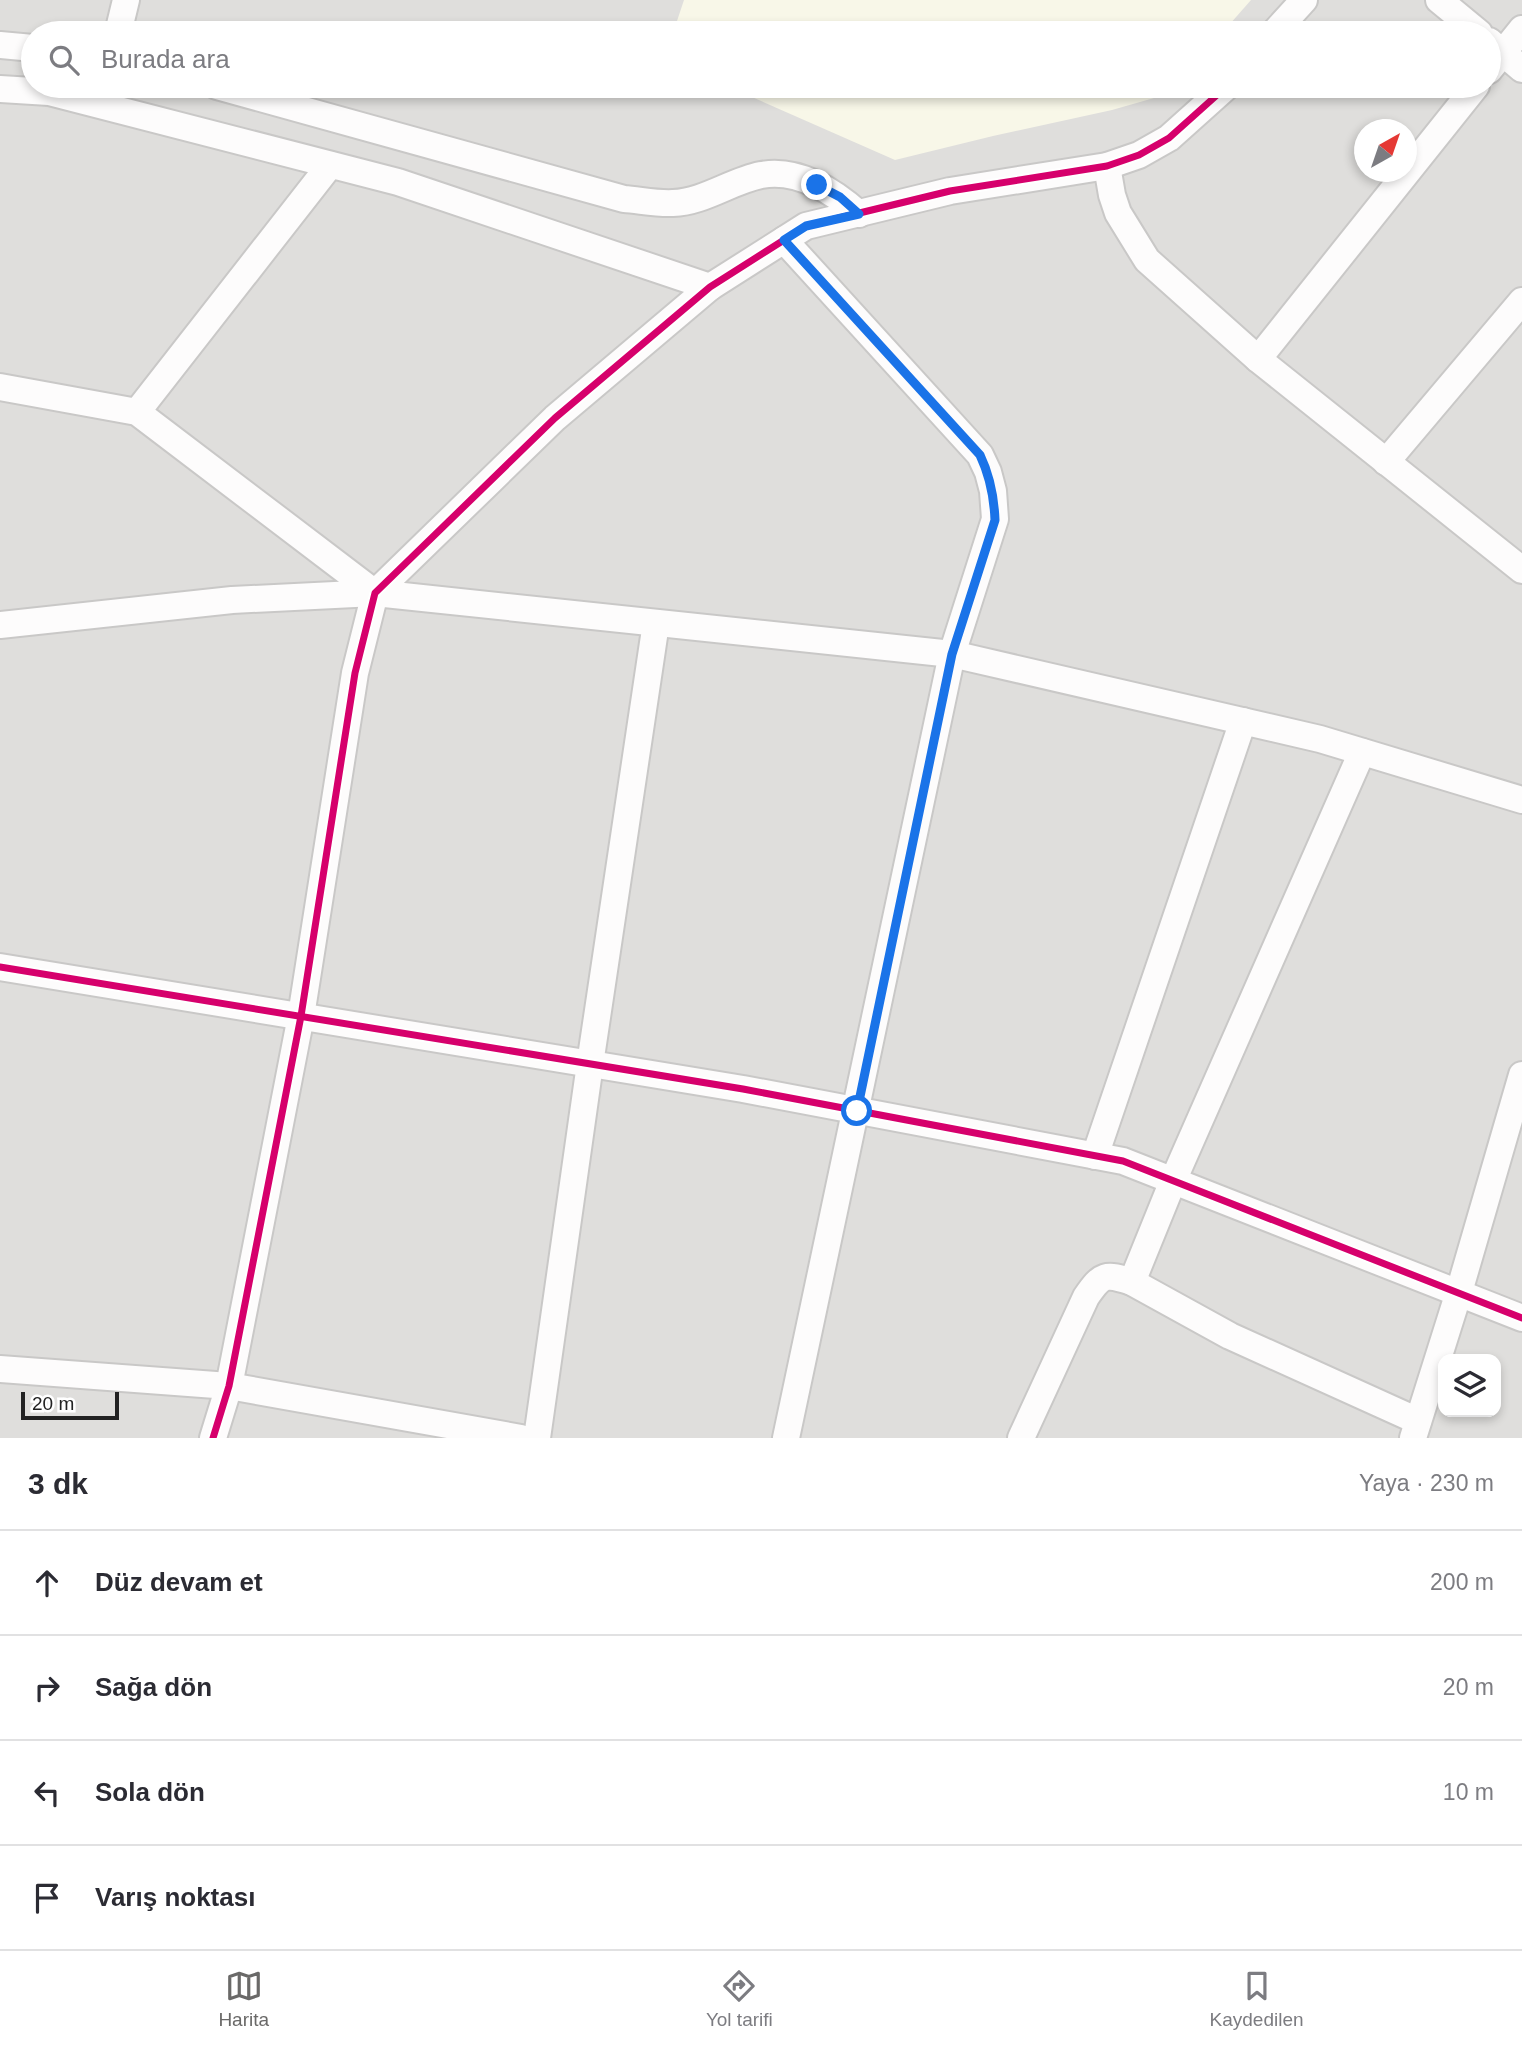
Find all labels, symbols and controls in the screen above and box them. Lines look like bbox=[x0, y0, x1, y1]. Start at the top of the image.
search box bbox=[21, 21, 1501, 98]
icon: search bbox=[45, 41, 83, 79]
text: Burada ara bbox=[101, 44, 230, 74]
north arrow bbox=[1354, 119, 1417, 182]
route end bbox=[801, 169, 832, 200]
route start bbox=[841, 1095, 872, 1126]
map controls bbox=[1438, 1354, 1501, 1417]
button: layers bbox=[1438, 1354, 1501, 1417]
scale bar bbox=[21, 1389, 119, 1421]
text: 20 m bbox=[32, 1393, 74, 1414]
text: 3 dk bbox=[28, 1467, 88, 1500]
text: Yaya · 230 m bbox=[1359, 1470, 1494, 1496]
icon: ahead bbox=[28, 1564, 66, 1602]
text: Düz devam et bbox=[95, 1567, 263, 1597]
text: 200 m bbox=[1430, 1569, 1494, 1595]
icon: right bbox=[28, 1669, 66, 1707]
text: Sağa dön bbox=[95, 1672, 212, 1702]
text: 20 m bbox=[1443, 1674, 1494, 1700]
icon: left bbox=[28, 1774, 66, 1812]
text: Sola dön bbox=[95, 1777, 205, 1807]
text: 10 m bbox=[1443, 1779, 1494, 1805]
icon: arrive bbox=[28, 1879, 66, 1917]
text: Varış noktası bbox=[95, 1882, 255, 1912]
tab: Harita bbox=[218, 1967, 269, 2031]
tab: Yol tarifi bbox=[706, 1967, 773, 2031]
tab: Kaydedilen bbox=[1210, 1967, 1304, 2031]

